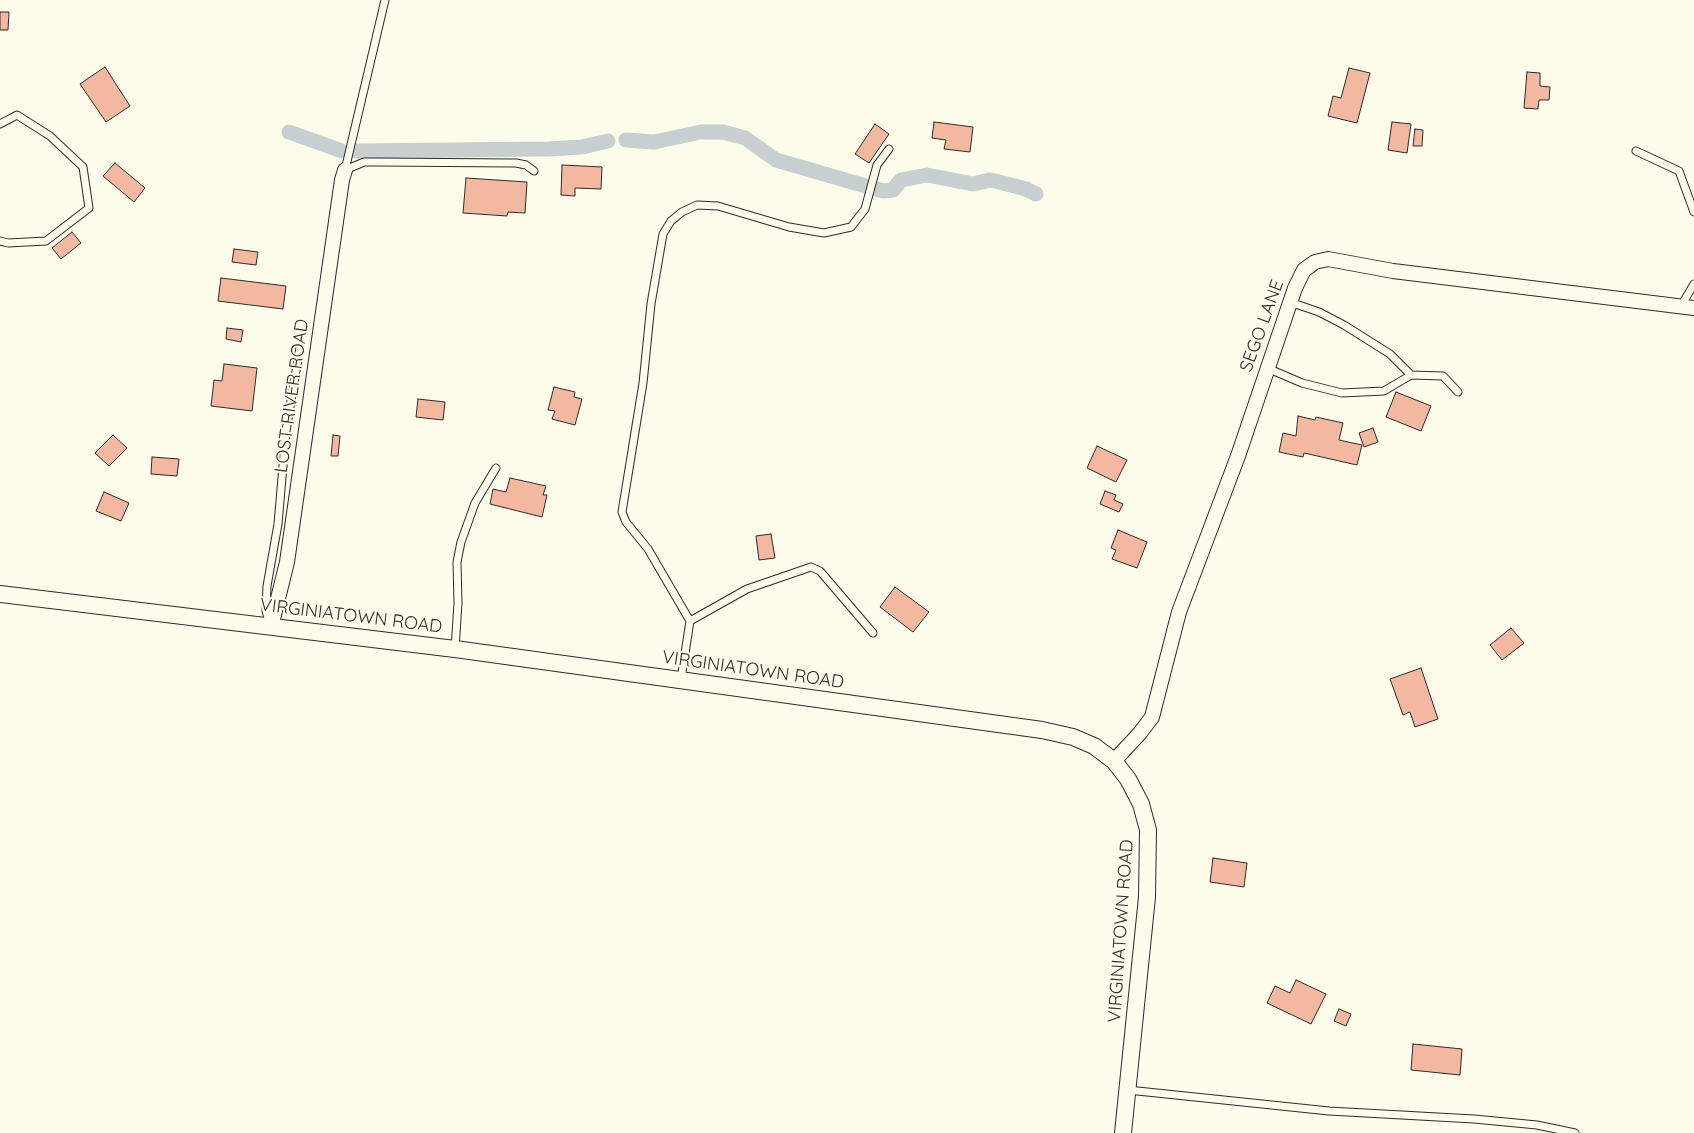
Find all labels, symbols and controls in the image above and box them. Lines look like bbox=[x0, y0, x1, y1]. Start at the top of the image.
street label: SEGO LANE bbox=[1235, 277, 1289, 375]
street label: LOST RIVER ROAD bbox=[271, 318, 313, 474]
street label: VIRGINIATOWN ROAD bbox=[259, 594, 443, 638]
street label: VIRGINIATOWN ROAD bbox=[661, 647, 845, 693]
street label: VIRGINIATOWN ROAD bbox=[1104, 839, 1138, 1023]

